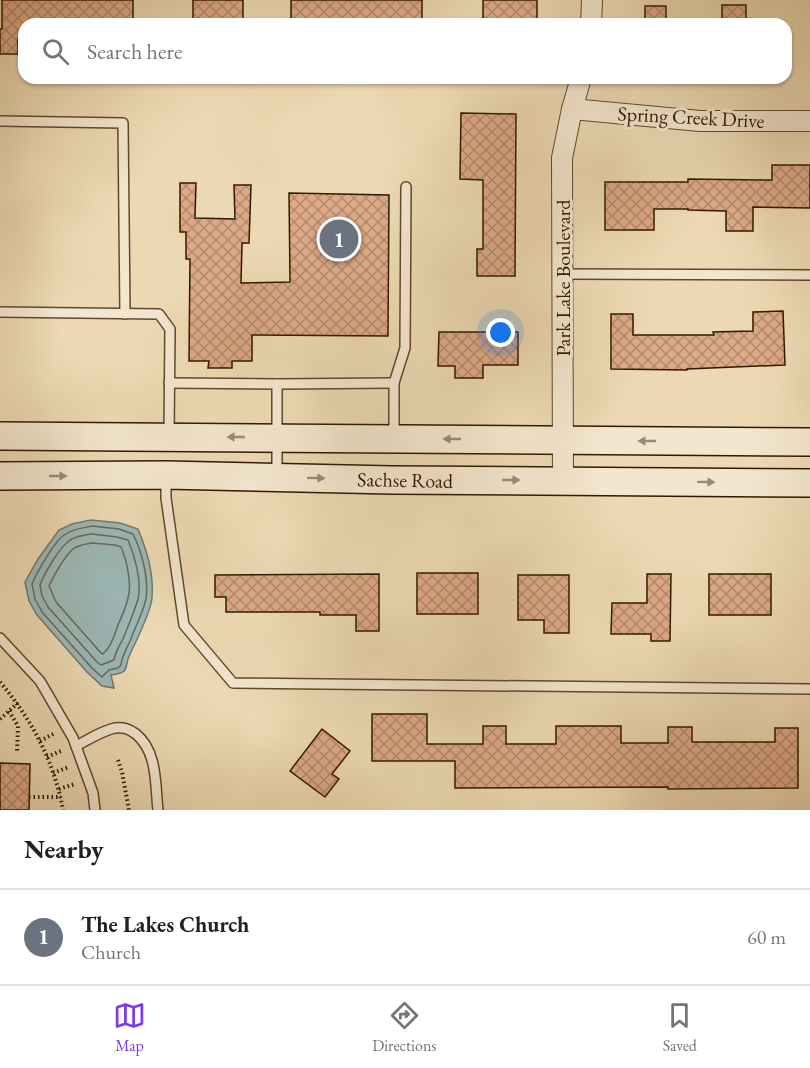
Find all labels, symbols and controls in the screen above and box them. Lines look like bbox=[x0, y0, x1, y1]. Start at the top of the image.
search box bbox=[18, 18, 792, 84]
icon: search bbox=[39, 35, 72, 68]
text: Search here bbox=[87, 37, 182, 66]
street label: Spring Creek Drive bbox=[617, 100, 765, 134]
street label: Park Lake Boulevard bbox=[550, 199, 576, 356]
pin: 1 bbox=[320, 216, 358, 262]
your location bbox=[486, 318, 515, 347]
one-way arrow bbox=[226, 432, 245, 442]
one-way arrow bbox=[442, 434, 461, 444]
one-way arrow bbox=[637, 436, 656, 446]
street label: Sachse Road bbox=[357, 466, 454, 494]
one-way arrow bbox=[49, 471, 68, 481]
one-way arrow bbox=[307, 474, 326, 483]
one-way arrow bbox=[502, 475, 521, 485]
one-way arrow bbox=[697, 477, 716, 487]
text: Nearby bbox=[24, 832, 104, 866]
text: The Lakes Church bbox=[81, 910, 249, 939]
text: 1 bbox=[38, 924, 49, 950]
text: 60 m bbox=[747, 924, 786, 950]
text: Church bbox=[81, 939, 141, 965]
tab: Map bbox=[113, 999, 146, 1056]
tab: Directions bbox=[372, 999, 437, 1056]
tab: Saved bbox=[663, 999, 697, 1056]

